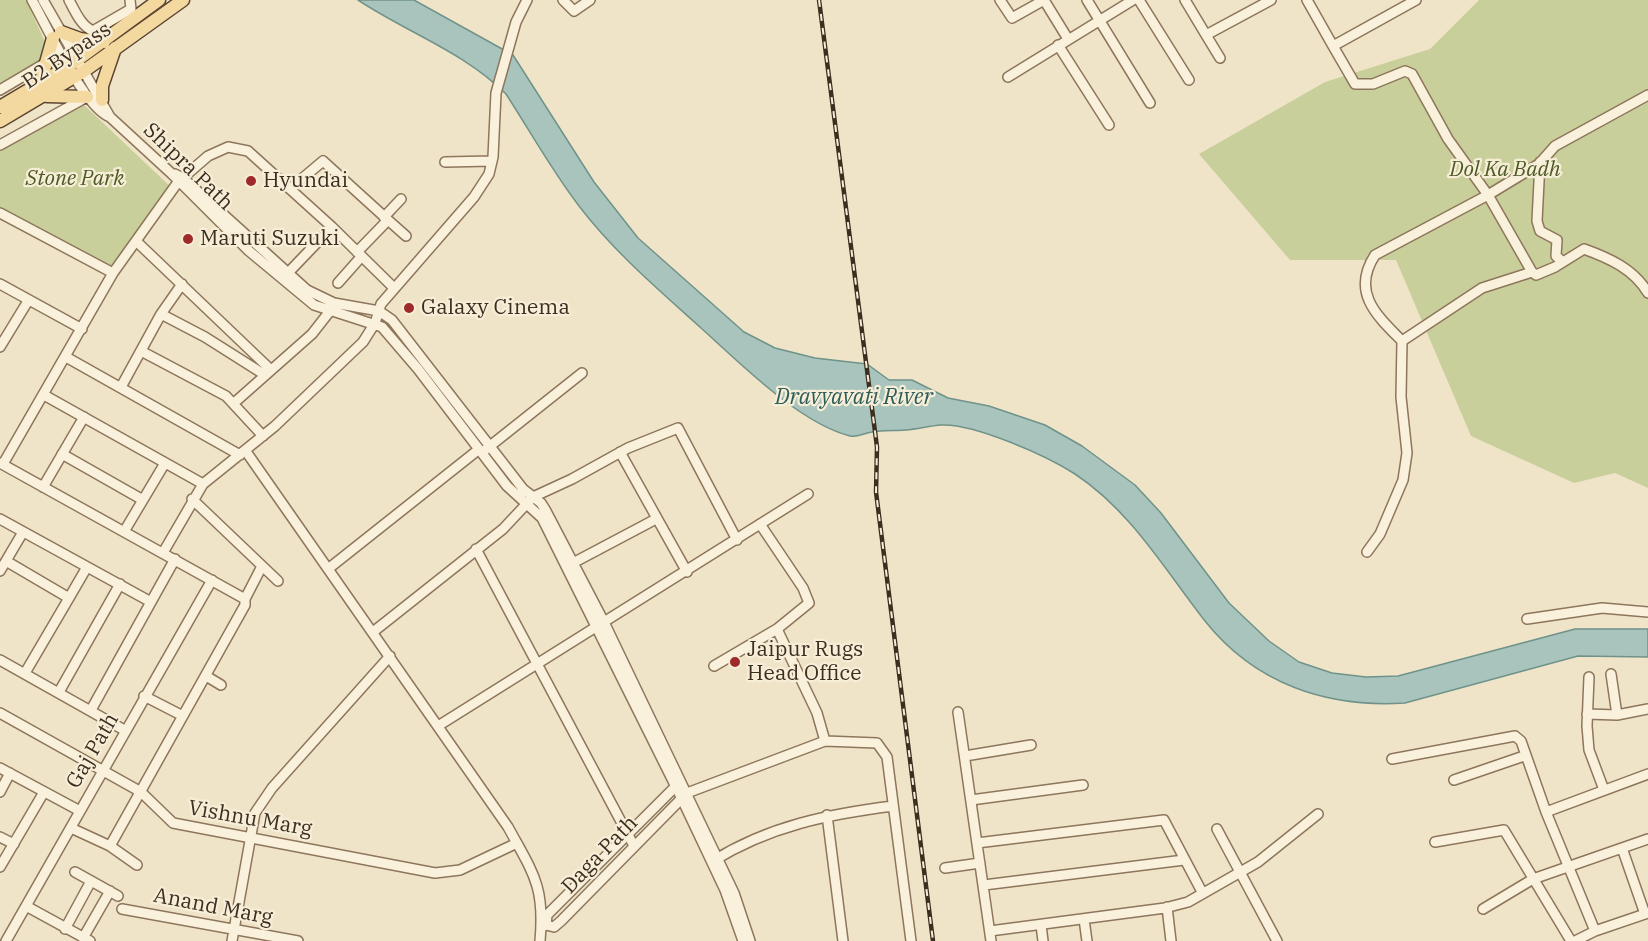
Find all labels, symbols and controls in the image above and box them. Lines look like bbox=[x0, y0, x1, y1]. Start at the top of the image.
street label: B2 Bypass bbox=[18, 17, 116, 95]
street label: Shipra Path bbox=[138, 118, 238, 216]
park label: Dol Ka Badh bbox=[1449, 157, 1561, 183]
park label: Stone Park bbox=[26, 166, 124, 192]
place label: Hyundai bbox=[263, 168, 348, 194]
marker: Hyundai bbox=[244, 174, 258, 188]
place label: Maruti Suzuki bbox=[200, 226, 339, 252]
marker: Maruti Suzuki bbox=[181, 232, 195, 246]
place label: Galaxy Cinema bbox=[421, 295, 570, 321]
marker: Galaxy Cinema bbox=[402, 301, 416, 315]
water label: Dravyavati River bbox=[775, 385, 933, 411]
place label: Jaipur Rugs Head Office bbox=[747, 637, 863, 687]
marker: Jaipur Rugs Head Office bbox=[728, 655, 742, 669]
street label: Gaj Path bbox=[61, 709, 125, 793]
street label: Vishnu Marg bbox=[186, 796, 314, 842]
street label: Daga Path bbox=[557, 811, 643, 899]
street label: Anand Marg bbox=[151, 883, 275, 931]

